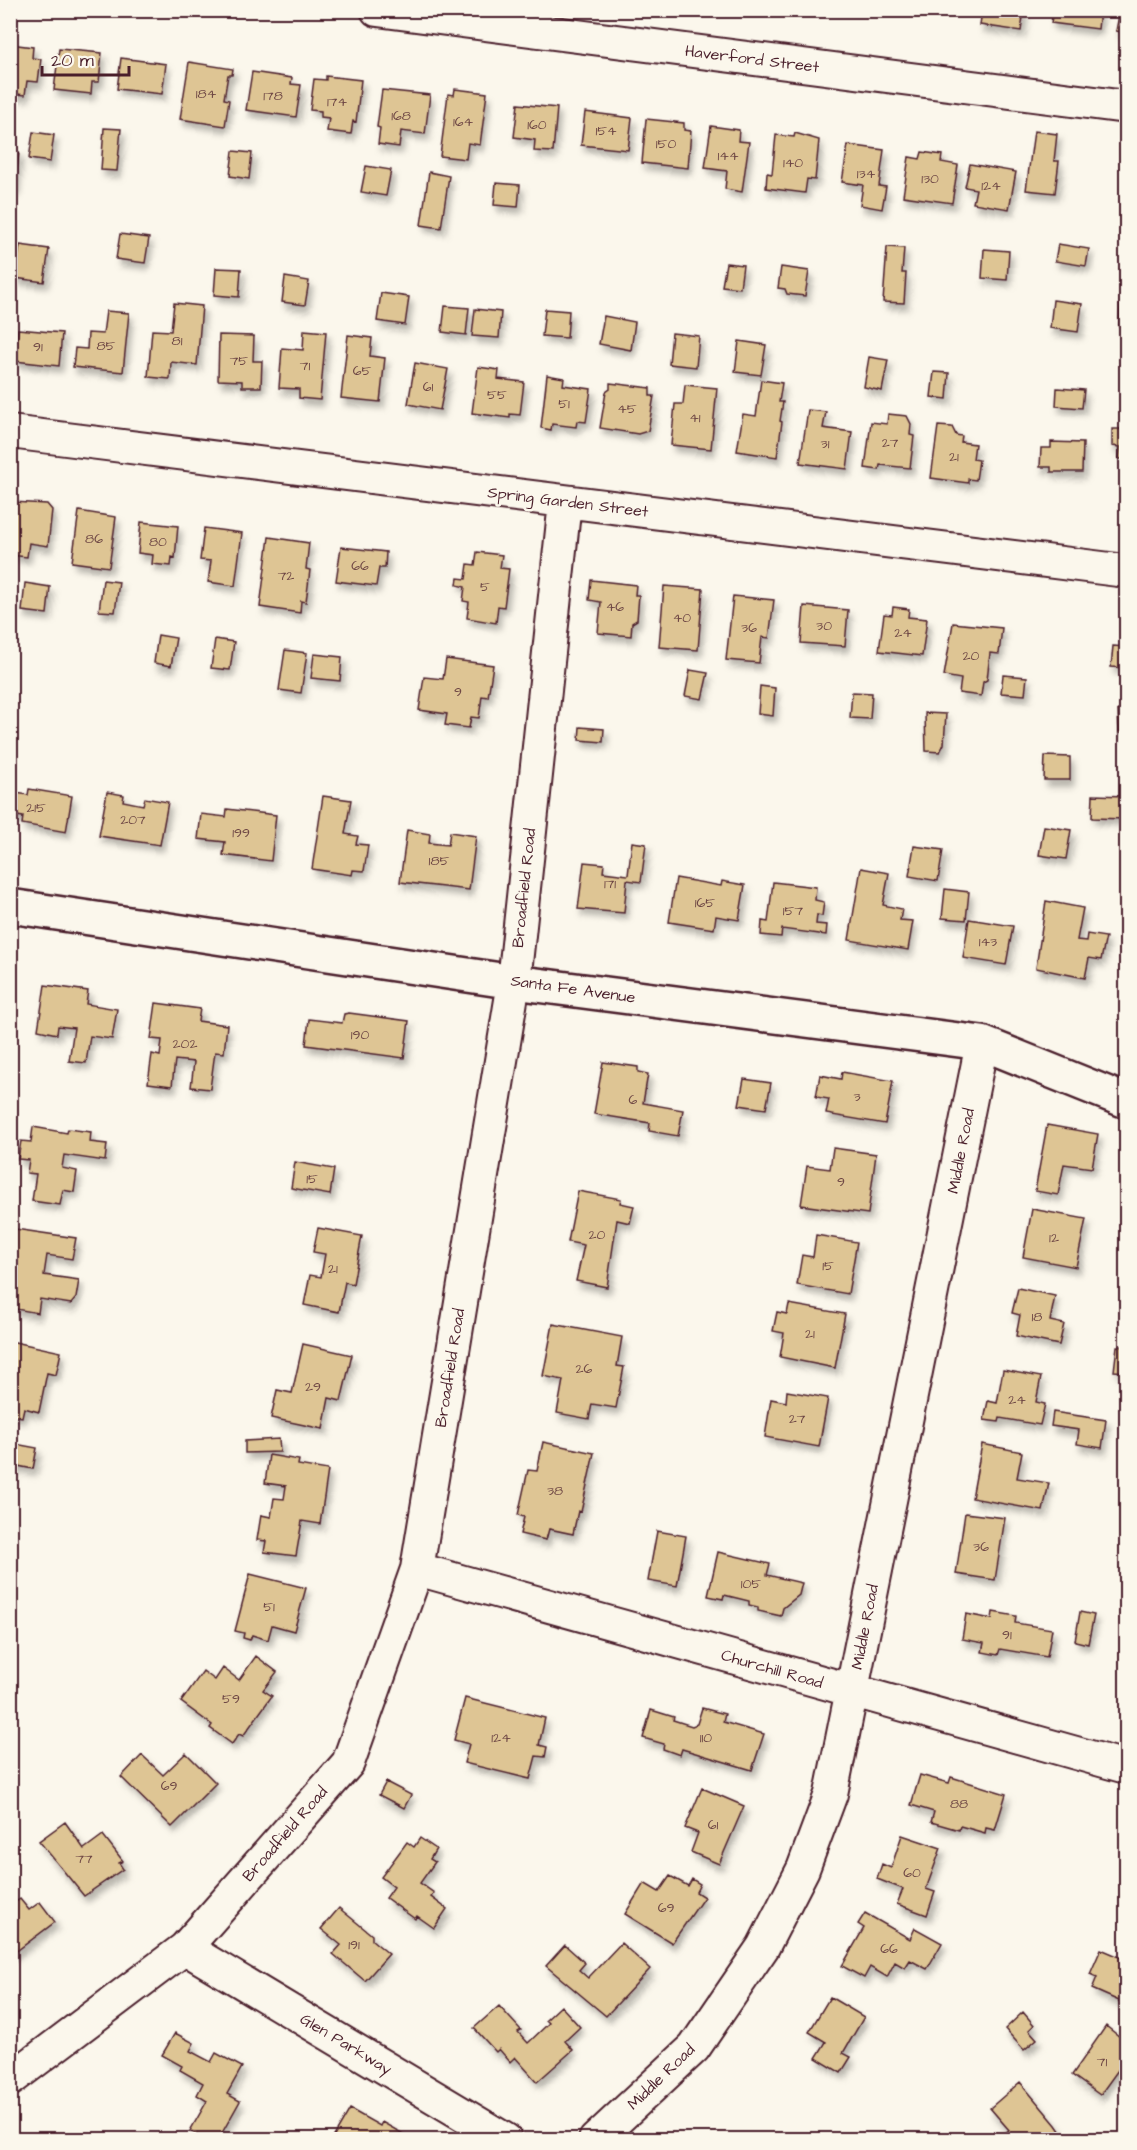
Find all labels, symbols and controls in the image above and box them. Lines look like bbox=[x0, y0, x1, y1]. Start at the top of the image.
scale bar bbox=[42, 39, 129, 77]
street label: Haverford Street bbox=[684, 40, 821, 78]
text: 20 m bbox=[51, 48, 94, 73]
house number: 184 bbox=[196, 84, 217, 104]
house number: 178 bbox=[263, 86, 283, 106]
house number: 174 bbox=[327, 92, 347, 112]
house number: 168 bbox=[391, 106, 411, 126]
house number: 164 bbox=[453, 112, 474, 132]
house number: 160 bbox=[527, 115, 547, 135]
house number: 154 bbox=[595, 121, 617, 141]
house number: 150 bbox=[656, 134, 676, 154]
house number: 144 bbox=[718, 146, 739, 166]
house number: 140 bbox=[783, 153, 803, 173]
house number: 134 bbox=[857, 164, 876, 184]
house number: 130 bbox=[921, 169, 939, 189]
house number: 124 bbox=[981, 176, 1001, 196]
house number: 81 bbox=[172, 331, 183, 351]
house number: 85 bbox=[97, 336, 116, 356]
house number: 91 bbox=[33, 337, 43, 357]
house number: 75 bbox=[230, 351, 248, 371]
house number: 71 bbox=[300, 356, 310, 376]
house number: 65 bbox=[353, 361, 371, 381]
house number: 61 bbox=[423, 377, 433, 397]
house number: 55 bbox=[487, 385, 507, 405]
house number: 51 bbox=[558, 394, 570, 414]
house number: 45 bbox=[617, 399, 637, 419]
house number: 41 bbox=[689, 408, 701, 428]
house number: 27 bbox=[882, 433, 899, 453]
house number: 31 bbox=[821, 434, 830, 454]
house number: 21 bbox=[949, 447, 959, 467]
street label: Spring Garden Street bbox=[486, 481, 650, 524]
house number: 86 bbox=[85, 529, 103, 549]
house number: 80 bbox=[149, 532, 167, 552]
house number: 66 bbox=[351, 556, 369, 576]
house number: 72 bbox=[278, 566, 294, 586]
house number: 5 bbox=[480, 577, 490, 597]
house number: 46 bbox=[606, 597, 624, 617]
house number: 40 bbox=[673, 608, 691, 628]
house number: 30 bbox=[816, 616, 832, 636]
house number: 36 bbox=[741, 618, 757, 638]
house number: 24 bbox=[894, 623, 912, 643]
house number: 20 bbox=[963, 646, 980, 666]
house number: 9 bbox=[454, 682, 462, 702]
house number: 215 bbox=[26, 798, 46, 818]
house number: 207 bbox=[120, 810, 146, 830]
house number: 199 bbox=[232, 823, 250, 843]
street label: Broadfield Road bbox=[507, 827, 541, 949]
house number: 185 bbox=[429, 851, 449, 871]
house number: 171 bbox=[604, 874, 616, 894]
house number: 165 bbox=[695, 893, 715, 913]
house number: 157 bbox=[783, 901, 804, 921]
house number: 143 bbox=[979, 932, 997, 952]
street label: Santa Fe Avenue bbox=[509, 969, 637, 1009]
house number: 190 bbox=[351, 1025, 369, 1045]
house number: 202 bbox=[173, 1034, 197, 1054]
house number: 3 bbox=[853, 1087, 861, 1107]
house number: 6 bbox=[629, 1090, 638, 1110]
street label: Middle Road bbox=[942, 1106, 980, 1196]
house number: 15 bbox=[306, 1169, 318, 1189]
house number: 9 bbox=[837, 1172, 845, 1192]
house number: 20 bbox=[589, 1225, 606, 1245]
house number: 12 bbox=[1049, 1228, 1059, 1248]
house number: 15 bbox=[822, 1256, 834, 1276]
house number: 21 bbox=[328, 1259, 338, 1279]
street label: Broadfield Road bbox=[430, 1307, 470, 1429]
house number: 18 bbox=[1032, 1307, 1042, 1327]
house number: 21 bbox=[805, 1324, 815, 1344]
house number: 26 bbox=[576, 1359, 593, 1379]
house number: 29 bbox=[305, 1377, 321, 1397]
house number: 24 bbox=[1008, 1390, 1026, 1410]
house number: 27 bbox=[789, 1409, 806, 1429]
house number: 38 bbox=[547, 1481, 563, 1501]
house number: 36 bbox=[973, 1537, 989, 1557]
house number: 105 bbox=[741, 1574, 761, 1594]
street label: Middle Road bbox=[846, 1582, 884, 1672]
house number: 51 bbox=[263, 1597, 275, 1617]
house number: 91 bbox=[1002, 1625, 1012, 1645]
street label: Churchill Road bbox=[719, 1644, 825, 1694]
house number: 59 bbox=[222, 1689, 240, 1709]
house number: 124 bbox=[491, 1728, 511, 1748]
house number: 110 bbox=[700, 1728, 712, 1748]
house number: 69 bbox=[161, 1776, 177, 1796]
street label: Broadfield Road bbox=[237, 1782, 333, 1886]
house number: 88 bbox=[950, 1794, 968, 1814]
house number: 61 bbox=[708, 1815, 718, 1835]
house number: 77 bbox=[75, 1849, 93, 1869]
house number: 60 bbox=[903, 1863, 921, 1883]
house number: 69 bbox=[658, 1898, 674, 1918]
house number: 191 bbox=[348, 1935, 360, 1955]
house number: 66 bbox=[880, 1939, 898, 1959]
street label: Glen Parkway bbox=[295, 2008, 396, 2081]
street label: Middle Road bbox=[622, 2039, 700, 2115]
house number: 71 bbox=[1097, 2052, 1107, 2072]

